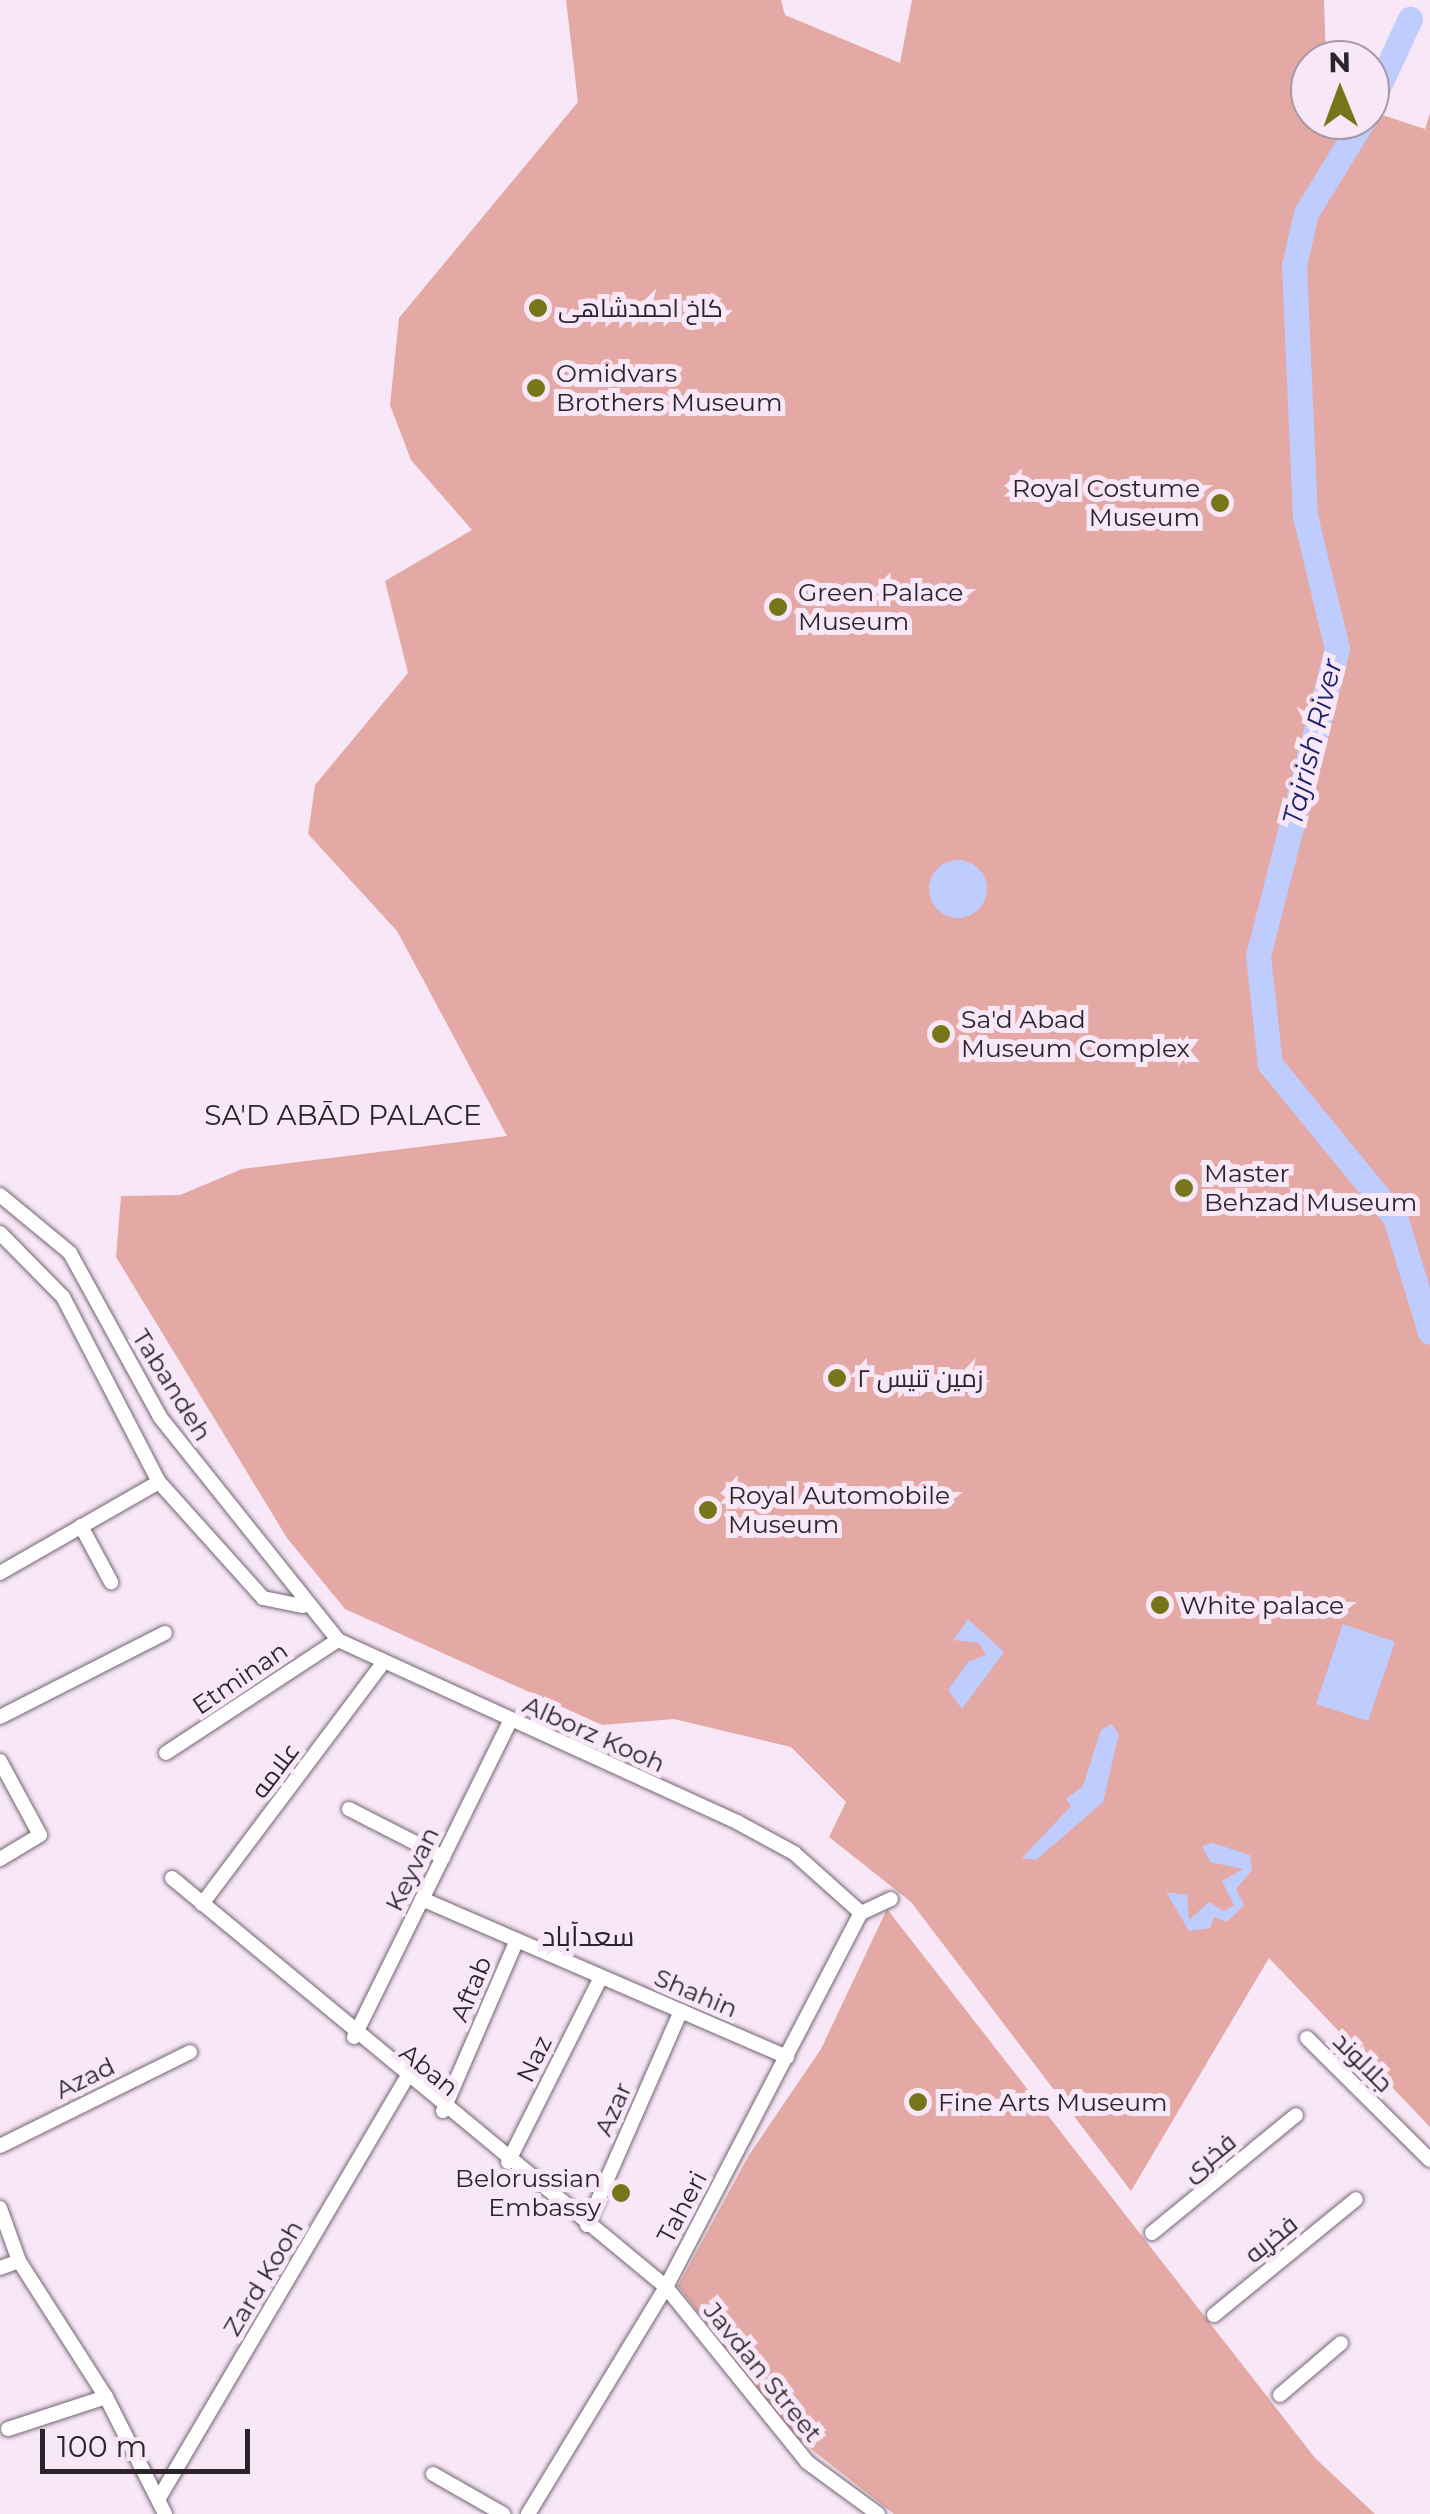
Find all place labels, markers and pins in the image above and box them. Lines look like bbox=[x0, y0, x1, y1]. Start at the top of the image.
place label: کاخ احمدشاهی bbox=[558, 293, 723, 323]
marker: کاخ احمدشاهی bbox=[527, 297, 549, 319]
place label: Omidvars Brothers Museum bbox=[556, 359, 782, 418]
marker: Omidvars Brothers Museum bbox=[525, 377, 547, 399]
place label: Royal Costume Museum bbox=[1012, 474, 1200, 533]
marker: Royal Costume Museum bbox=[1209, 492, 1231, 514]
place label: Green Palace Museum bbox=[798, 578, 963, 637]
marker: Green Palace Museum bbox=[767, 596, 789, 618]
place label: Sa'd Abad Museum Complex bbox=[961, 1005, 1190, 1064]
marker: Sa'd Abad Museum Complex bbox=[930, 1023, 952, 1045]
place label: Master Behzad Museum bbox=[1204, 1159, 1417, 1218]
marker: Master Behzad Museum bbox=[1173, 1177, 1195, 1199]
place label: زمین تنیس ۲ bbox=[857, 1363, 983, 1393]
marker: زمین تنیس ۲ bbox=[826, 1367, 848, 1389]
place label: Royal Automobile Museum bbox=[728, 1481, 950, 1540]
marker: Royal Automobile Museum bbox=[697, 1499, 719, 1521]
place label: White palace bbox=[1180, 1590, 1344, 1620]
marker: White palace bbox=[1149, 1594, 1171, 1616]
place label: Fine Arts Museum bbox=[938, 2087, 1168, 2117]
marker: Fine Arts Museum bbox=[907, 2091, 929, 2113]
place label: Belorussian Embassy bbox=[455, 2164, 601, 2223]
marker: Belorussian Embassy bbox=[610, 2182, 632, 2204]

